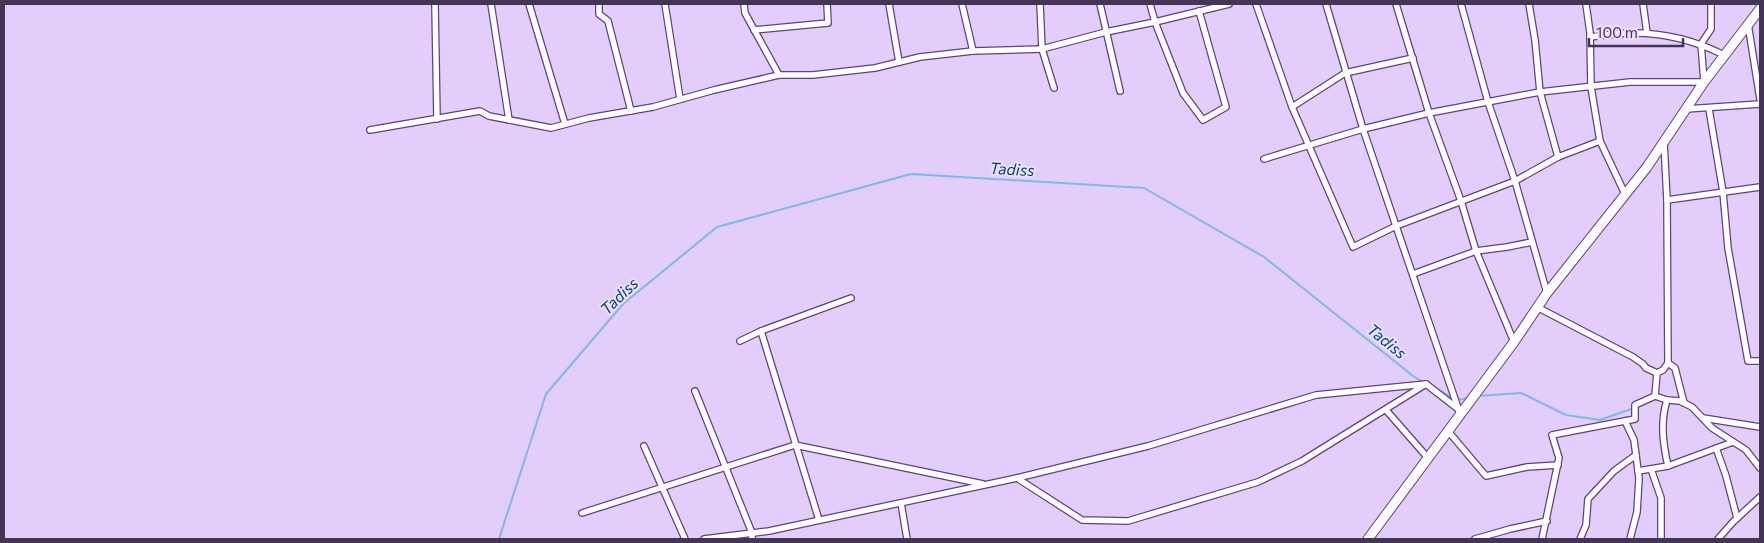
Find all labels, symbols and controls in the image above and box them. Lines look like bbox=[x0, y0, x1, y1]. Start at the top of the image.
scale bar bbox=[1589, 15, 1683, 47]
text: 100 m bbox=[1596, 23, 1638, 41]
water label: Tadiss bbox=[989, 158, 1035, 179]
water label: Tadiss bbox=[596, 273, 641, 318]
water label: Tadiss bbox=[1364, 319, 1411, 362]

